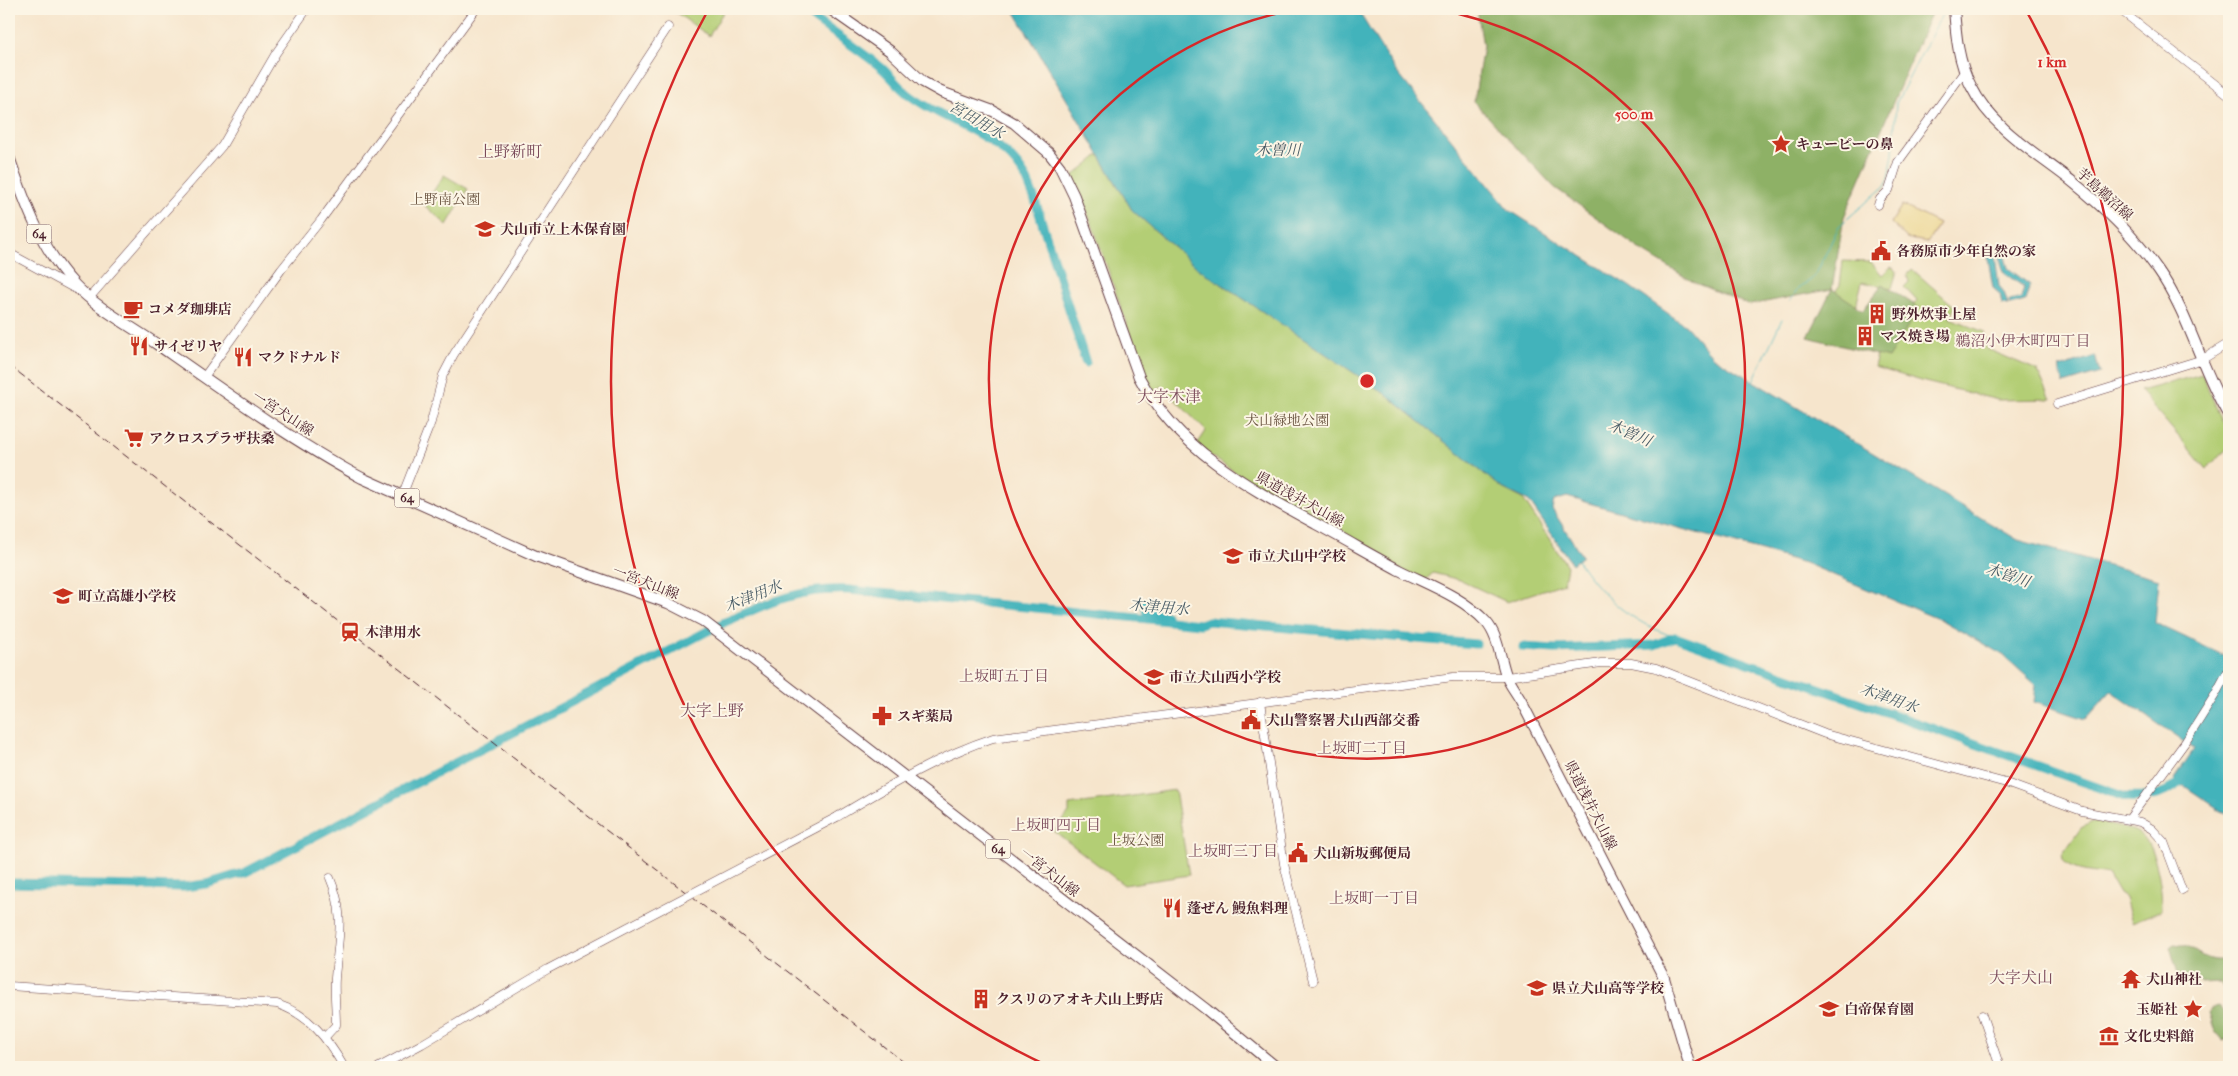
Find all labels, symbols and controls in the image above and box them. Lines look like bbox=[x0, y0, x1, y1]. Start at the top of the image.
text: 1 km bbox=[2038, 53, 2067, 71]
water label: 宮田用水 bbox=[947, 97, 1009, 144]
text: 500 m bbox=[1615, 105, 1654, 123]
place icon: キューピーの鼻 bbox=[1770, 133, 1792, 155]
place label: キューピーの鼻 bbox=[1796, 136, 1893, 153]
water label: 木曽川 bbox=[1255, 141, 1302, 159]
district label: 上野新町 bbox=[478, 142, 542, 161]
street label: 芋島鵜沼線 bbox=[2073, 165, 2136, 224]
park label: 上野南公園 bbox=[410, 191, 480, 208]
school or university icon: 犬山市立上木保育園 bbox=[474, 218, 496, 240]
place label: 犬山市立上木保育園 bbox=[500, 221, 626, 238]
road number: 64 bbox=[26, 224, 52, 243]
public building icon: 各務原市少年自然の家 bbox=[1870, 240, 1892, 262]
place label: 各務原市少年自然の家 bbox=[1896, 243, 2036, 260]
cafe icon: コメダ珈琲店 bbox=[122, 298, 144, 320]
place label: コメダ珈琲店 bbox=[148, 301, 232, 318]
building icon: 野外炊事上屋 bbox=[1866, 303, 1888, 325]
place label: 野外炊事上屋 bbox=[1892, 306, 1976, 323]
building icon: マス焼き場 bbox=[1854, 325, 1876, 347]
place label: マス焼き場 bbox=[1880, 328, 1950, 345]
district label: 鵜沼小伊木町四丁目 bbox=[1955, 332, 2091, 350]
restaurant icon: サイゼリヤ bbox=[128, 335, 150, 357]
place label: サイゼリヤ bbox=[154, 338, 222, 355]
restaurant icon: マクドナルド bbox=[232, 346, 254, 368]
place label: マクドナルド bbox=[258, 349, 341, 366]
centre of rings bbox=[1358, 372, 1376, 390]
street label: 一宮犬山線 bbox=[249, 387, 317, 440]
district label: 大字木津 bbox=[1137, 387, 1201, 406]
park label: 犬山緑地公園 bbox=[1245, 412, 1329, 429]
water label: 木曽川 bbox=[1606, 416, 1656, 451]
supermarket icon: アクロスプラザ扶桑 bbox=[123, 427, 145, 449]
place label: アクロスプラザ扶桑 bbox=[149, 430, 275, 447]
street label: 県道浅井犬山線 bbox=[1253, 468, 1347, 531]
road number: 64 bbox=[394, 488, 420, 508]
school or university icon: 市立犬山中学校 bbox=[1222, 545, 1244, 567]
place label: 市立犬山中学校 bbox=[1248, 548, 1346, 565]
water label: 木曽川 bbox=[1984, 559, 2034, 591]
street label: 一宮犬山線 bbox=[610, 562, 682, 603]
water label: 木津用水 bbox=[722, 576, 786, 616]
school or university icon: 町立高雄小学校 bbox=[52, 585, 74, 607]
place label: 町立高雄小学校 bbox=[78, 588, 176, 605]
water label: 木津用水 bbox=[1128, 595, 1192, 619]
station icon: 木津用水 bbox=[339, 621, 361, 643]
place label: 木津用水 bbox=[365, 624, 421, 641]
school or university icon: 市立犬山西小学校 bbox=[1143, 666, 1165, 688]
district label: 上坂町五丁目 bbox=[959, 667, 1049, 685]
place label: 市立犬山西小学校 bbox=[1169, 669, 1281, 686]
water label: 木津用水 bbox=[1858, 679, 1922, 717]
district label: 大字上野 bbox=[680, 701, 744, 720]
pharmacy icon: スギ薬局 bbox=[871, 705, 893, 727]
place label: スギ薬局 bbox=[897, 708, 953, 725]
public building icon: 犬山警察署犬山西部交番 bbox=[1240, 709, 1262, 731]
place label: 犬山警察署犬山西部交番 bbox=[1266, 712, 1420, 729]
district label: 上坂町二丁目 bbox=[1317, 739, 1407, 757]
street label: 県道浅井犬山線 bbox=[1561, 758, 1620, 853]
district label: 上坂町四丁目 bbox=[1011, 816, 1101, 834]
park label: 上坂公園 bbox=[1108, 832, 1164, 849]
road number: 64 bbox=[986, 840, 1010, 859]
district label: 上坂町三丁目 bbox=[1188, 842, 1278, 860]
public building icon: 犬山新坂郵便局 bbox=[1287, 842, 1309, 864]
street label: 一宮犬山線 bbox=[1017, 844, 1083, 901]
place label: 犬山新坂郵便局 bbox=[1313, 845, 1411, 862]
district label: 上坂町一丁目 bbox=[1329, 889, 1419, 907]
restaurant icon: 蓬ぜん 鰻魚料理 bbox=[1161, 897, 1183, 919]
place label: 蓬ぜん 鰻魚料理 bbox=[1187, 900, 1288, 917]
district label: 大字犬山 bbox=[1989, 968, 2053, 987]
temple icon: 犬山神社 bbox=[2120, 968, 2142, 990]
place label: 犬山神社 bbox=[2146, 971, 2202, 988]
school or university icon: 県立犬山高等学校 bbox=[1526, 977, 1548, 999]
place label: 県立犬山高等学校 bbox=[1552, 980, 1664, 997]
building icon: クスリのアオキ犬山上野店 bbox=[970, 988, 992, 1010]
place label: クスリのアオキ犬山上野店 bbox=[996, 991, 1164, 1008]
school or university icon: 白帝保育園 bbox=[1818, 998, 1840, 1020]
place icon: 玉姫社 bbox=[2182, 998, 2204, 1020]
place label: 白帝保育園 bbox=[1844, 1001, 1914, 1018]
place label: 玉姫社 bbox=[2136, 1001, 2178, 1018]
museum icon: 文化史料館 bbox=[2098, 1025, 2120, 1047]
place label: 文化史料館 bbox=[2124, 1028, 2194, 1045]

